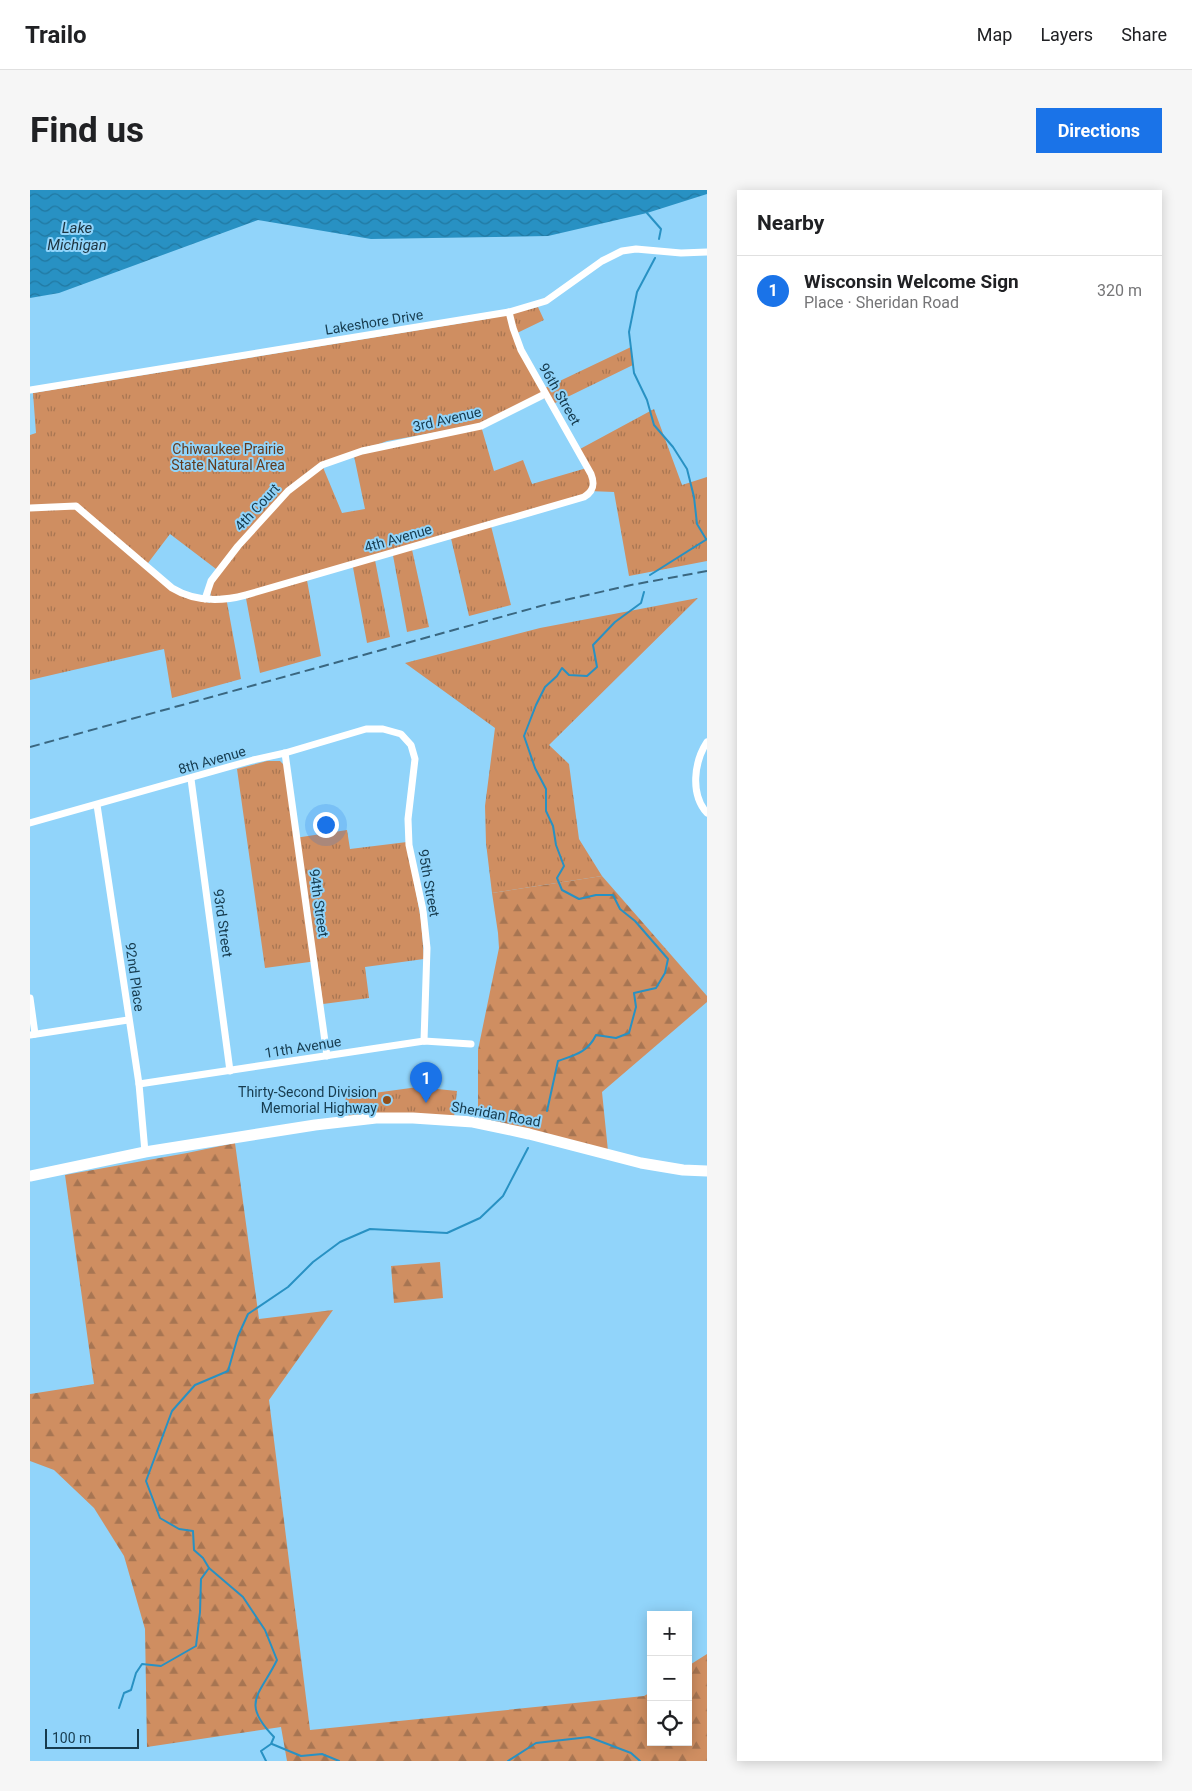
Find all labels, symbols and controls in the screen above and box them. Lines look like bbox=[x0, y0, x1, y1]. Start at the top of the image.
text: Trailo bbox=[25, 21, 87, 49]
text: Map bbox=[977, 24, 1012, 45]
text: Layers bbox=[1040, 24, 1093, 45]
text: Share bbox=[1121, 24, 1167, 45]
button: Directions bbox=[1036, 108, 1162, 153]
text: Find us bbox=[30, 110, 144, 151]
text: Nearby bbox=[757, 211, 824, 235]
water label: Lake Michigan bbox=[47, 219, 107, 254]
text: Wisconsin Welcome Sign bbox=[804, 270, 1019, 293]
text: 1 bbox=[768, 281, 778, 300]
text: 320 m bbox=[1097, 281, 1142, 300]
text: Place · Sheridan Road bbox=[804, 293, 959, 312]
street label: Lakeshore Drive bbox=[324, 306, 424, 338]
street label: 96th Street bbox=[536, 360, 584, 428]
street label: 3rd Avenue bbox=[411, 403, 483, 435]
park label: Chiwaukee Prairie State Natural Area bbox=[171, 441, 285, 473]
street label: 4th Court bbox=[231, 480, 283, 534]
street label: 4th Avenue bbox=[362, 521, 434, 555]
street label: 8th Avenue bbox=[176, 743, 248, 777]
your location bbox=[313, 812, 339, 838]
street label: 95th Street bbox=[415, 848, 443, 918]
street label: 94th Street bbox=[306, 868, 332, 938]
street label: 93rd Street bbox=[210, 888, 236, 959]
street label: 92nd Place bbox=[122, 941, 148, 1013]
street label: 11th Avenue bbox=[264, 1033, 342, 1061]
pin: 1 bbox=[410, 1062, 442, 1103]
place label: Thirty-Second Division Memorial Highway bbox=[238, 1084, 377, 1116]
marker: Thirty-Second Division Memorial Highway bbox=[381, 1094, 393, 1106]
street label: Sheridan Road bbox=[450, 1098, 542, 1130]
map controls bbox=[647, 1611, 692, 1746]
button: + bbox=[647, 1611, 692, 1656]
button: − bbox=[647, 1656, 692, 1701]
button: locate bbox=[647, 1701, 692, 1746]
scale bar bbox=[45, 1726, 139, 1749]
text: 100 m bbox=[52, 1730, 91, 1746]

